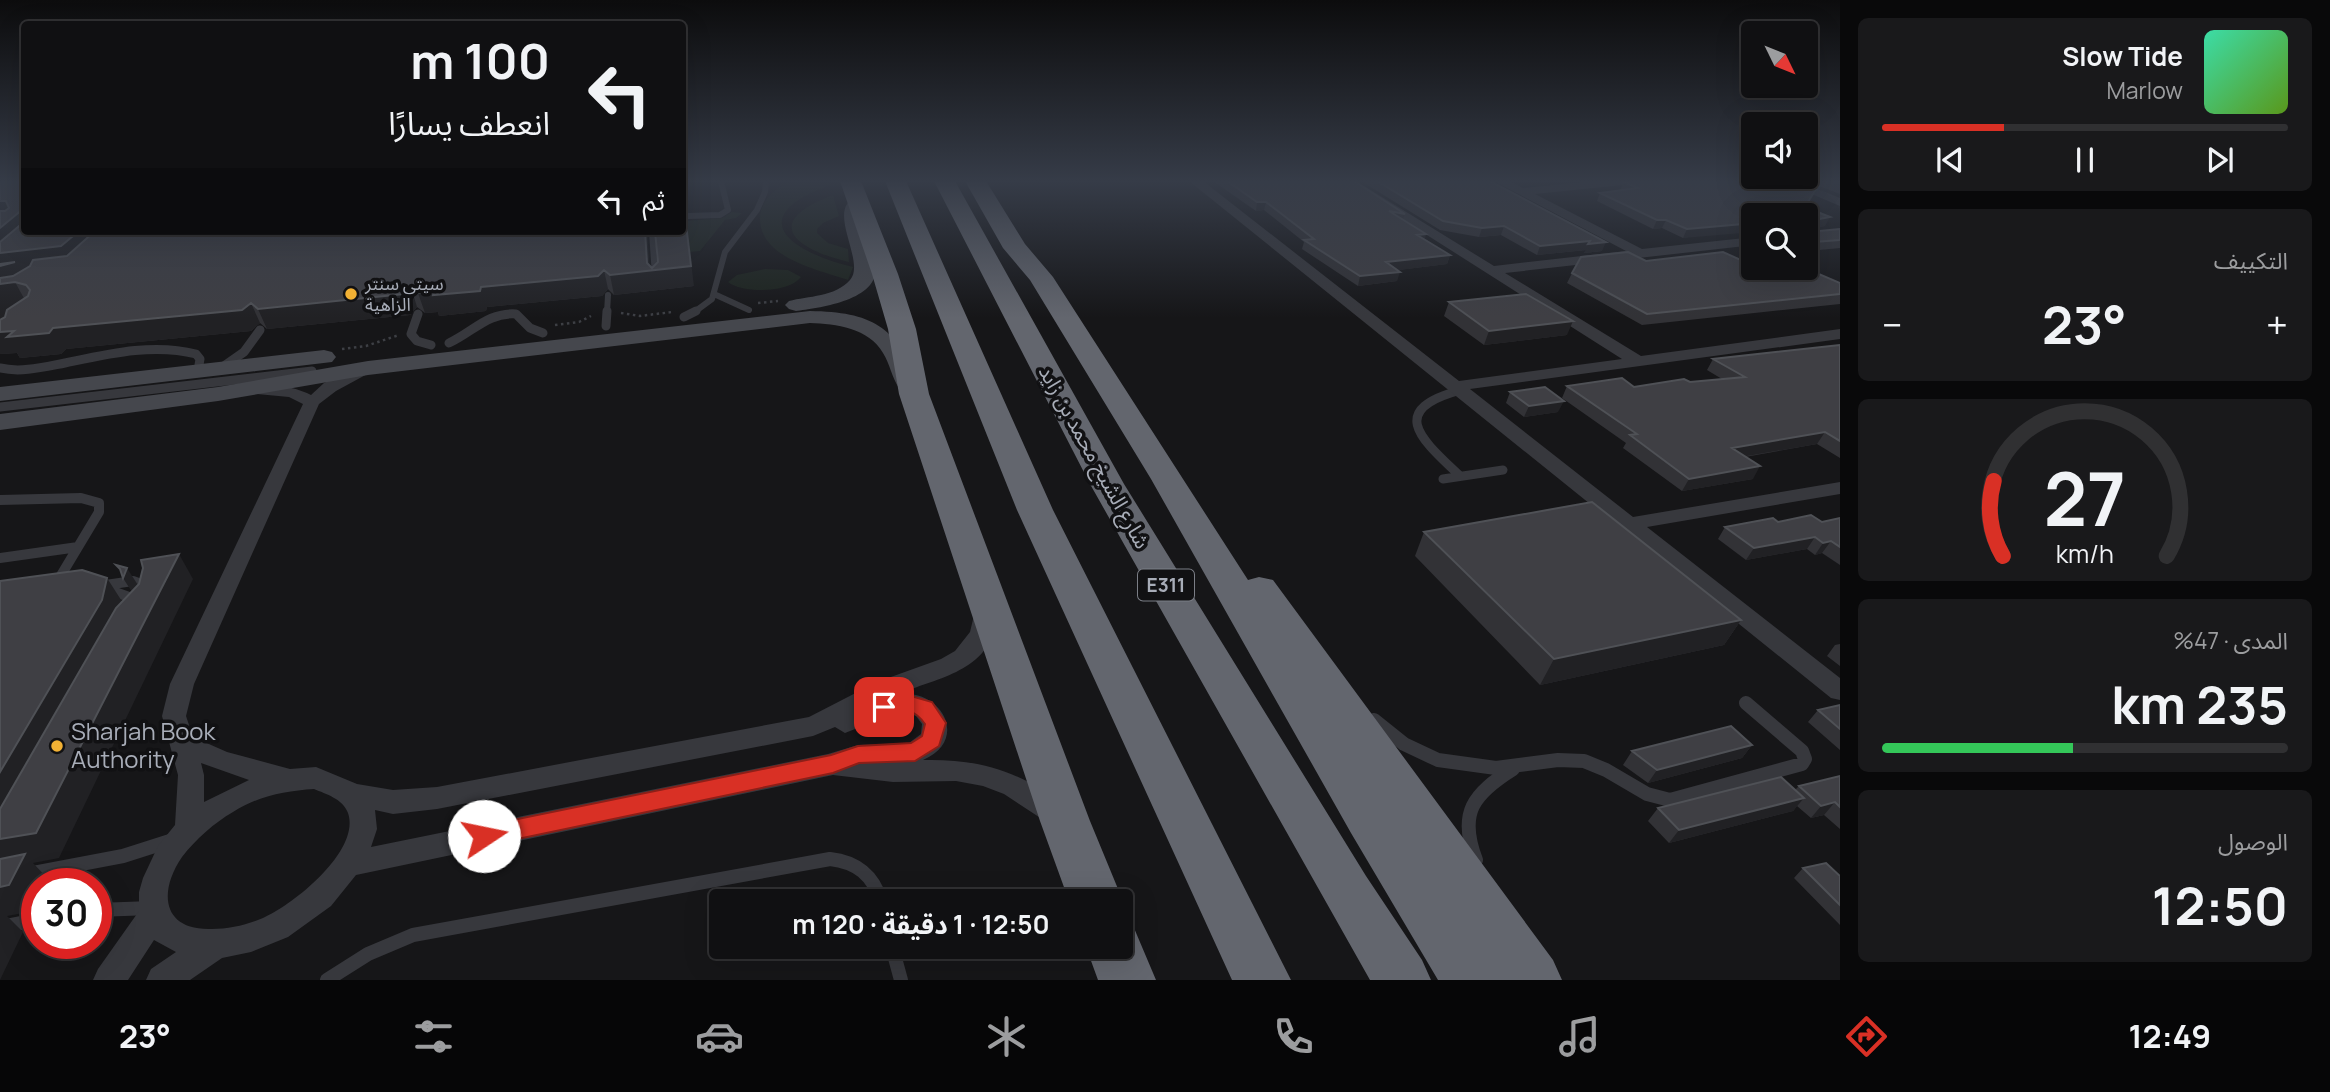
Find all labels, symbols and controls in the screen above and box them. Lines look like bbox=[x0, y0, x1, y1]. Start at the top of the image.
north arrow bbox=[1741, 21, 1818, 98]
map controls bbox=[1741, 21, 1818, 280]
text: 100 m bbox=[410, 27, 550, 94]
text: Slow Tide bbox=[2062, 38, 2183, 74]
icon: left bbox=[574, 49, 665, 140]
text: Marlow bbox=[2106, 74, 2183, 106]
text: انعطف يسارًا bbox=[388, 101, 550, 145]
button: sound bbox=[1741, 112, 1818, 189]
icon: previous bbox=[1931, 141, 1969, 179]
icon: pause bbox=[2066, 141, 2104, 179]
icon: next bbox=[2201, 141, 2239, 179]
icon: left bbox=[591, 182, 629, 220]
text: ثم bbox=[643, 182, 665, 218]
button: search bbox=[1741, 203, 1818, 280]
text: التكييف bbox=[2214, 244, 2288, 276]
place label: سيتي سنتر الزاهية bbox=[364, 271, 444, 316]
marker: سيتي سنتر الزاهية bbox=[343, 286, 359, 302]
text: 23° bbox=[2042, 289, 2127, 360]
text: − bbox=[1882, 298, 1903, 350]
text: + bbox=[2266, 298, 2288, 350]
street label: شارع الشيخ محمد بن زايد bbox=[1031, 360, 1157, 554]
text: 27 bbox=[2044, 448, 2126, 548]
text: km/h bbox=[2056, 536, 2114, 571]
road number: E311 bbox=[1138, 570, 1194, 600]
text: المدى · 47% bbox=[2173, 624, 2288, 656]
text: 235 km bbox=[2111, 669, 2288, 740]
pin bbox=[854, 677, 914, 737]
icon: arrive bbox=[865, 688, 903, 726]
place label: Sharjah Book Authority bbox=[71, 714, 217, 775]
marker: Sharjah Book Authority bbox=[49, 738, 65, 754]
position arrow bbox=[447, 799, 521, 873]
text: الوصول bbox=[2218, 825, 2288, 857]
speed limit sign: 30 bbox=[21, 868, 112, 959]
text: 12:50 bbox=[2152, 870, 2288, 941]
text: 12:50 · 1 دقيقة · 120 m bbox=[792, 906, 1050, 942]
icon: filters bbox=[409, 1012, 458, 1061]
icon: car bbox=[695, 1012, 744, 1061]
icon: climate bbox=[982, 1012, 1031, 1061]
icon: phone bbox=[1269, 1012, 1318, 1061]
icon: music bbox=[1555, 1012, 1604, 1061]
icon: directions bbox=[1842, 1012, 1891, 1061]
text: 23° bbox=[119, 1014, 171, 1058]
text: 12:49 bbox=[2129, 1014, 2211, 1058]

